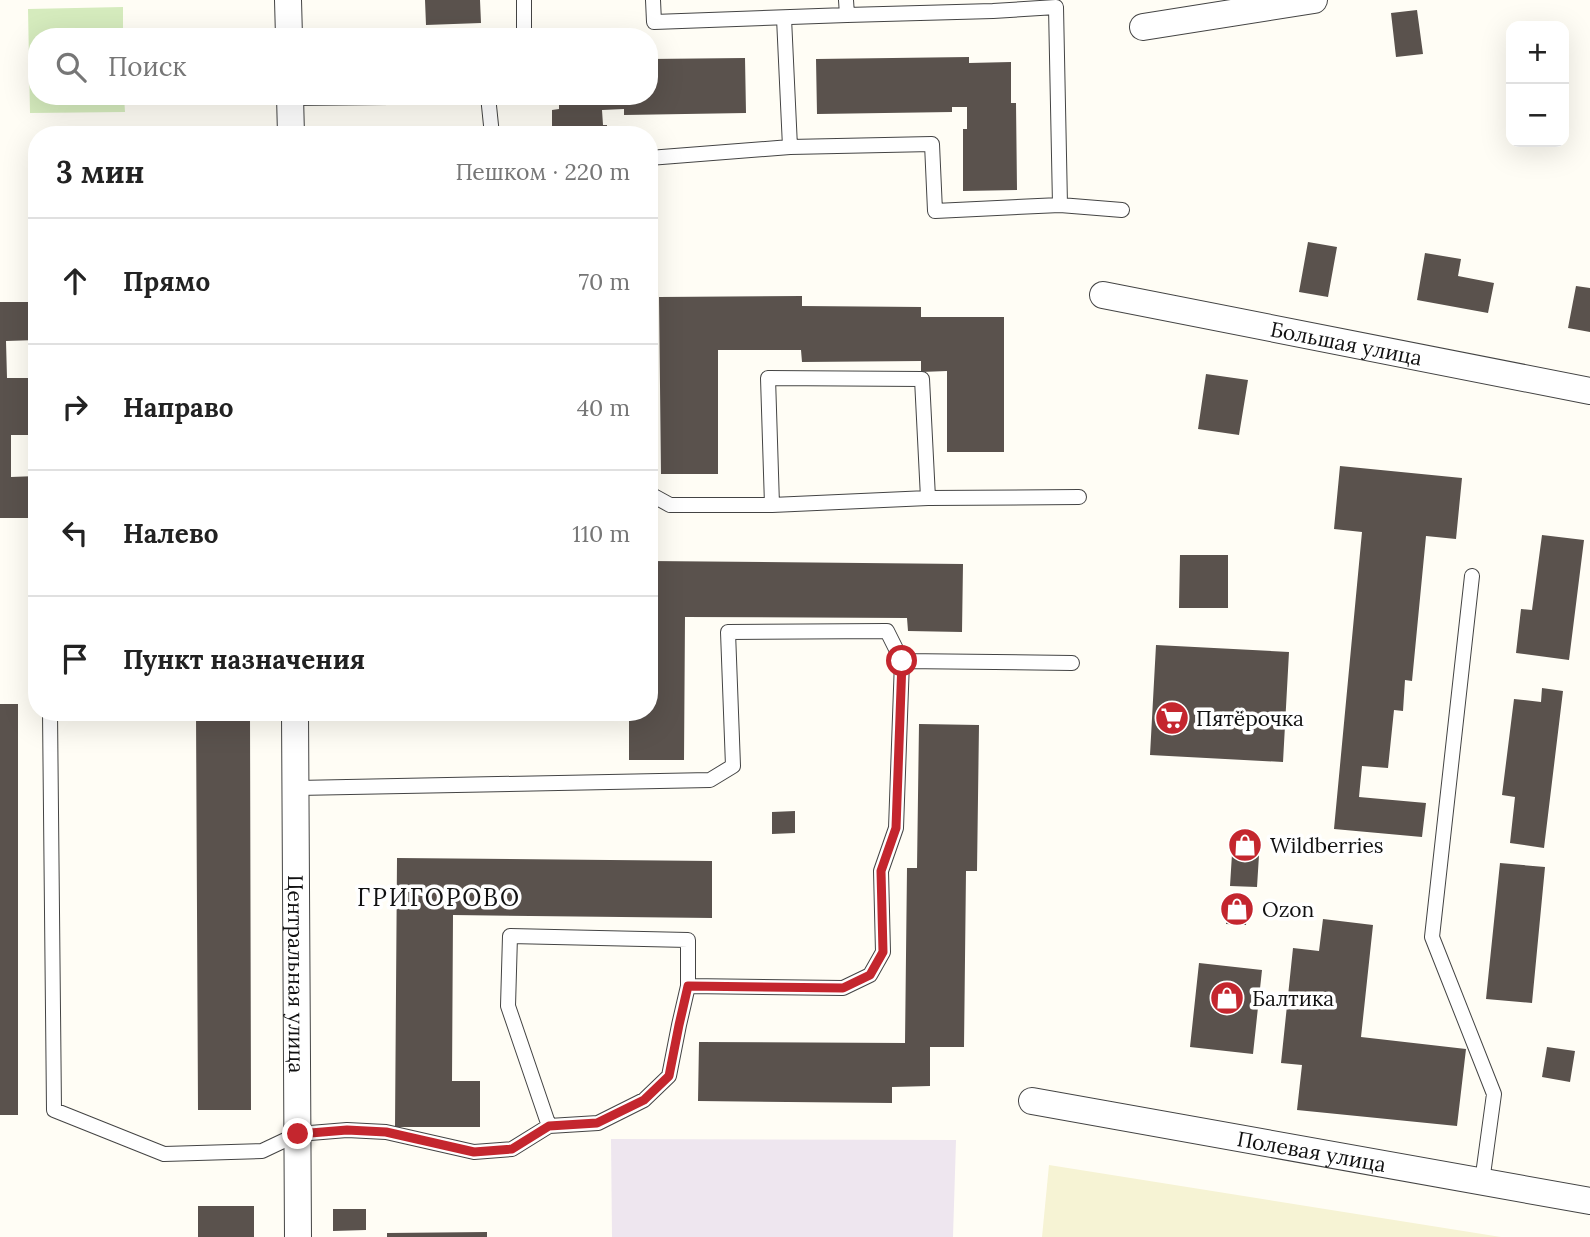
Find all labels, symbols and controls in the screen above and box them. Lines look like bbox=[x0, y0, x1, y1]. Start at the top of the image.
map controls bbox=[1506, 21, 1569, 147]
button: + bbox=[1506, 21, 1569, 84]
search box bbox=[28, 28, 658, 105]
icon: search bbox=[52, 48, 90, 86]
text: Поиск bbox=[108, 50, 187, 83]
button: − bbox=[1506, 84, 1569, 147]
text: 3 мин bbox=[56, 153, 144, 191]
text: Пешком · 220 m bbox=[455, 157, 630, 186]
icon: ahead bbox=[56, 262, 94, 300]
text: Прямо bbox=[123, 265, 210, 298]
text: 70 m bbox=[579, 267, 630, 296]
street label: Большая улица bbox=[1268, 315, 1425, 371]
icon: right bbox=[56, 388, 94, 426]
text: Направо bbox=[123, 391, 234, 424]
text: 40 m bbox=[577, 393, 630, 422]
icon: left bbox=[56, 514, 94, 552]
text: Налево bbox=[123, 517, 219, 550]
text: 110 m bbox=[572, 519, 630, 548]
icon: arrive bbox=[56, 640, 94, 678]
text: Пункт назначения bbox=[123, 643, 365, 676]
route start bbox=[886, 645, 917, 676]
supermarket icon: Пятёрочка bbox=[1153, 699, 1191, 737]
place label: Пятёрочка bbox=[1196, 705, 1304, 732]
shop icon: Wildberries bbox=[1226, 826, 1264, 864]
place label: Wildberries bbox=[1270, 832, 1384, 859]
street label: Центральная улица bbox=[282, 875, 311, 1073]
district label: ГРИГОРОВО bbox=[357, 882, 521, 913]
shop icon: Ozon bbox=[1218, 890, 1256, 928]
place label: Ozon bbox=[1262, 896, 1315, 923]
shop icon: Балтика bbox=[1208, 979, 1246, 1017]
place label: Балтика bbox=[1252, 985, 1334, 1012]
route end bbox=[282, 1118, 313, 1149]
street label: Полевая улица bbox=[1235, 1125, 1388, 1178]

